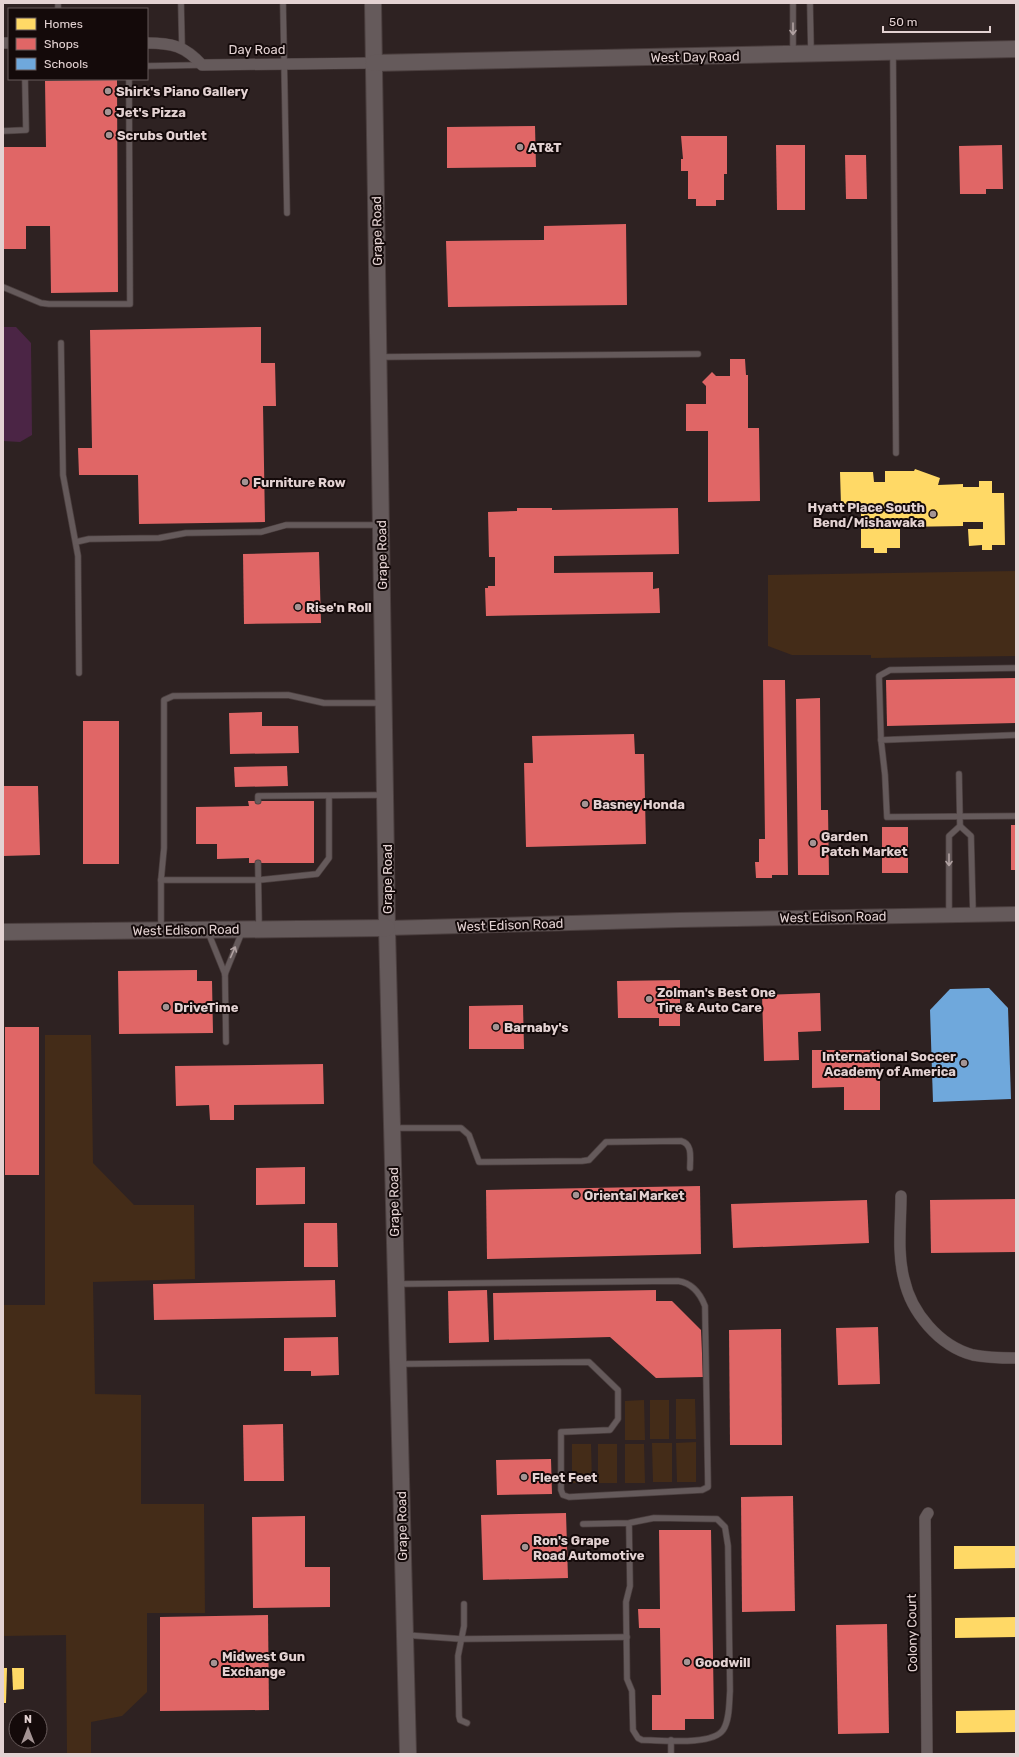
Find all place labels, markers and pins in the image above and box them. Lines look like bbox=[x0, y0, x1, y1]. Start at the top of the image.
place label: Shirk's Piano Gallery bbox=[116, 84, 249, 99]
marker: Shirk's Piano Gallery bbox=[103, 86, 113, 96]
place label: Jet's Pizza bbox=[116, 105, 186, 120]
marker: Jet's Pizza bbox=[103, 107, 113, 117]
place label: Scrubs Outlet bbox=[117, 128, 207, 143]
marker: Scrubs Outlet bbox=[104, 130, 114, 140]
place label: AT&T bbox=[528, 140, 562, 155]
marker: AT&T bbox=[515, 142, 525, 152]
place label: Furniture Row bbox=[253, 475, 346, 490]
marker: Furniture Row bbox=[240, 477, 250, 487]
place label: Hyatt Place South Bend/Mishawaka bbox=[808, 500, 925, 530]
marker: Hyatt Place South Bend/Mishawaka bbox=[928, 509, 938, 519]
place label: Rise'n Roll bbox=[306, 600, 372, 615]
marker: Rise'n Roll bbox=[293, 602, 303, 612]
place label: Basney Honda bbox=[593, 797, 685, 812]
marker: Basney Honda bbox=[580, 799, 590, 809]
place label: Garden Patch Market bbox=[821, 829, 908, 859]
marker: Garden Patch Market bbox=[808, 838, 818, 848]
place label: Zolman's Best One Tire & Auto Care bbox=[657, 985, 776, 1015]
marker: Zolman's Best One Tire & Auto Care bbox=[644, 994, 654, 1004]
place label: DriveTime bbox=[174, 1000, 239, 1015]
marker: DriveTime bbox=[161, 1002, 171, 1012]
place label: Barnaby's bbox=[504, 1020, 569, 1035]
marker: Barnaby's bbox=[491, 1022, 501, 1032]
place label: International Soccer Academy of America bbox=[822, 1049, 956, 1079]
marker: International Soccer Academy of America bbox=[959, 1058, 969, 1068]
place label: Oriental Market bbox=[584, 1188, 685, 1203]
marker: Oriental Market bbox=[571, 1190, 581, 1200]
place label: Fleet Feet bbox=[532, 1470, 597, 1485]
marker: Fleet Feet bbox=[519, 1472, 529, 1482]
place label: Ron's Grape Road Automotive bbox=[533, 1533, 645, 1563]
marker: Ron's Grape Road Automotive bbox=[520, 1542, 530, 1552]
place label: Midwest Gun Exchange bbox=[222, 1649, 305, 1679]
place label: Goodwill bbox=[695, 1655, 751, 1670]
marker: Goodwill bbox=[682, 1657, 692, 1667]
marker: Midwest Gun Exchange bbox=[209, 1658, 219, 1668]

